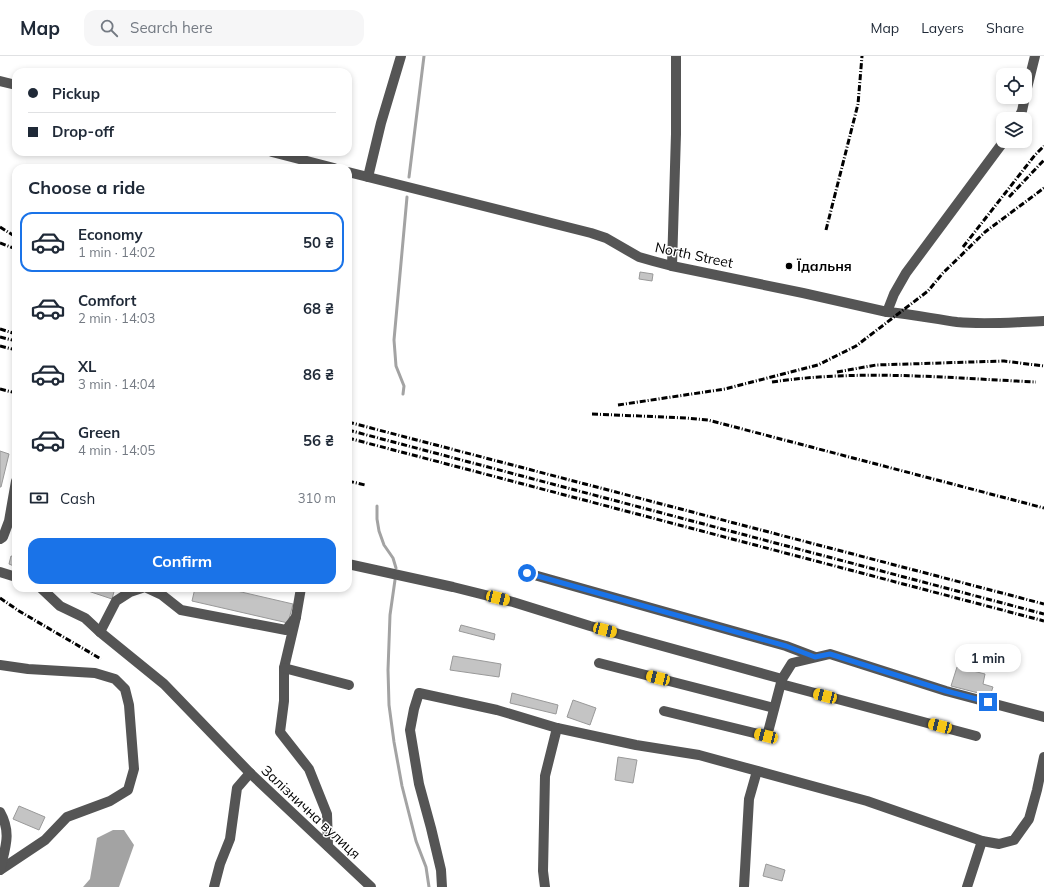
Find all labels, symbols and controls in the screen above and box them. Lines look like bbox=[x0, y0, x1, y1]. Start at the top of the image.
search box bbox=[84, 10, 364, 46]
text: Map bbox=[20, 16, 60, 40]
icon: search bbox=[98, 17, 120, 39]
text: Search here bbox=[130, 18, 213, 37]
text: Map bbox=[870, 19, 899, 37]
text: Layers bbox=[921, 19, 964, 37]
text: Share bbox=[986, 19, 1024, 37]
map controls bbox=[996, 68, 1032, 148]
button: locate bbox=[996, 68, 1032, 104]
text: Pickup bbox=[52, 84, 100, 103]
button: layers bbox=[996, 112, 1032, 148]
text: Drop-off bbox=[52, 122, 114, 141]
text: Choose a ride bbox=[28, 176, 145, 199]
icon: car bbox=[30, 224, 66, 260]
text: Economy bbox=[78, 225, 143, 244]
text: 50 ₴ bbox=[303, 233, 334, 252]
street label: North Street bbox=[653, 238, 735, 272]
text: 1 min · 14:02 bbox=[78, 244, 155, 260]
place label: Їдальня bbox=[796, 257, 852, 275]
marker: Їдальня bbox=[784, 261, 794, 271]
icon: car bbox=[30, 290, 66, 326]
text: Comfort bbox=[78, 291, 136, 310]
text: 68 ₴ bbox=[303, 299, 334, 318]
text: 2 min · 14:03 bbox=[78, 310, 155, 326]
icon: car bbox=[30, 356, 66, 392]
text: XL bbox=[78, 357, 96, 376]
text: 86 ₴ bbox=[303, 365, 334, 384]
text: 3 min · 14:04 bbox=[78, 376, 155, 392]
icon: car bbox=[30, 422, 66, 458]
text: Green bbox=[78, 423, 120, 442]
text: 56 ₴ bbox=[303, 431, 334, 450]
text: 4 min · 14:05 bbox=[78, 442, 155, 458]
icon: cash bbox=[28, 487, 50, 509]
text: Cash bbox=[60, 489, 95, 508]
text: 310 m bbox=[298, 490, 336, 506]
button: Confirm bbox=[28, 538, 336, 584]
route start bbox=[518, 564, 536, 582]
car bbox=[485, 589, 511, 607]
car bbox=[592, 621, 618, 639]
callout: 1 min bbox=[955, 644, 1021, 672]
text: 1 min bbox=[971, 650, 1005, 666]
car bbox=[645, 669, 671, 687]
car bbox=[812, 687, 838, 705]
route end bbox=[979, 693, 997, 711]
car bbox=[927, 717, 953, 735]
car bbox=[753, 727, 779, 745]
street label: Залізнична вулиця bbox=[258, 761, 364, 863]

